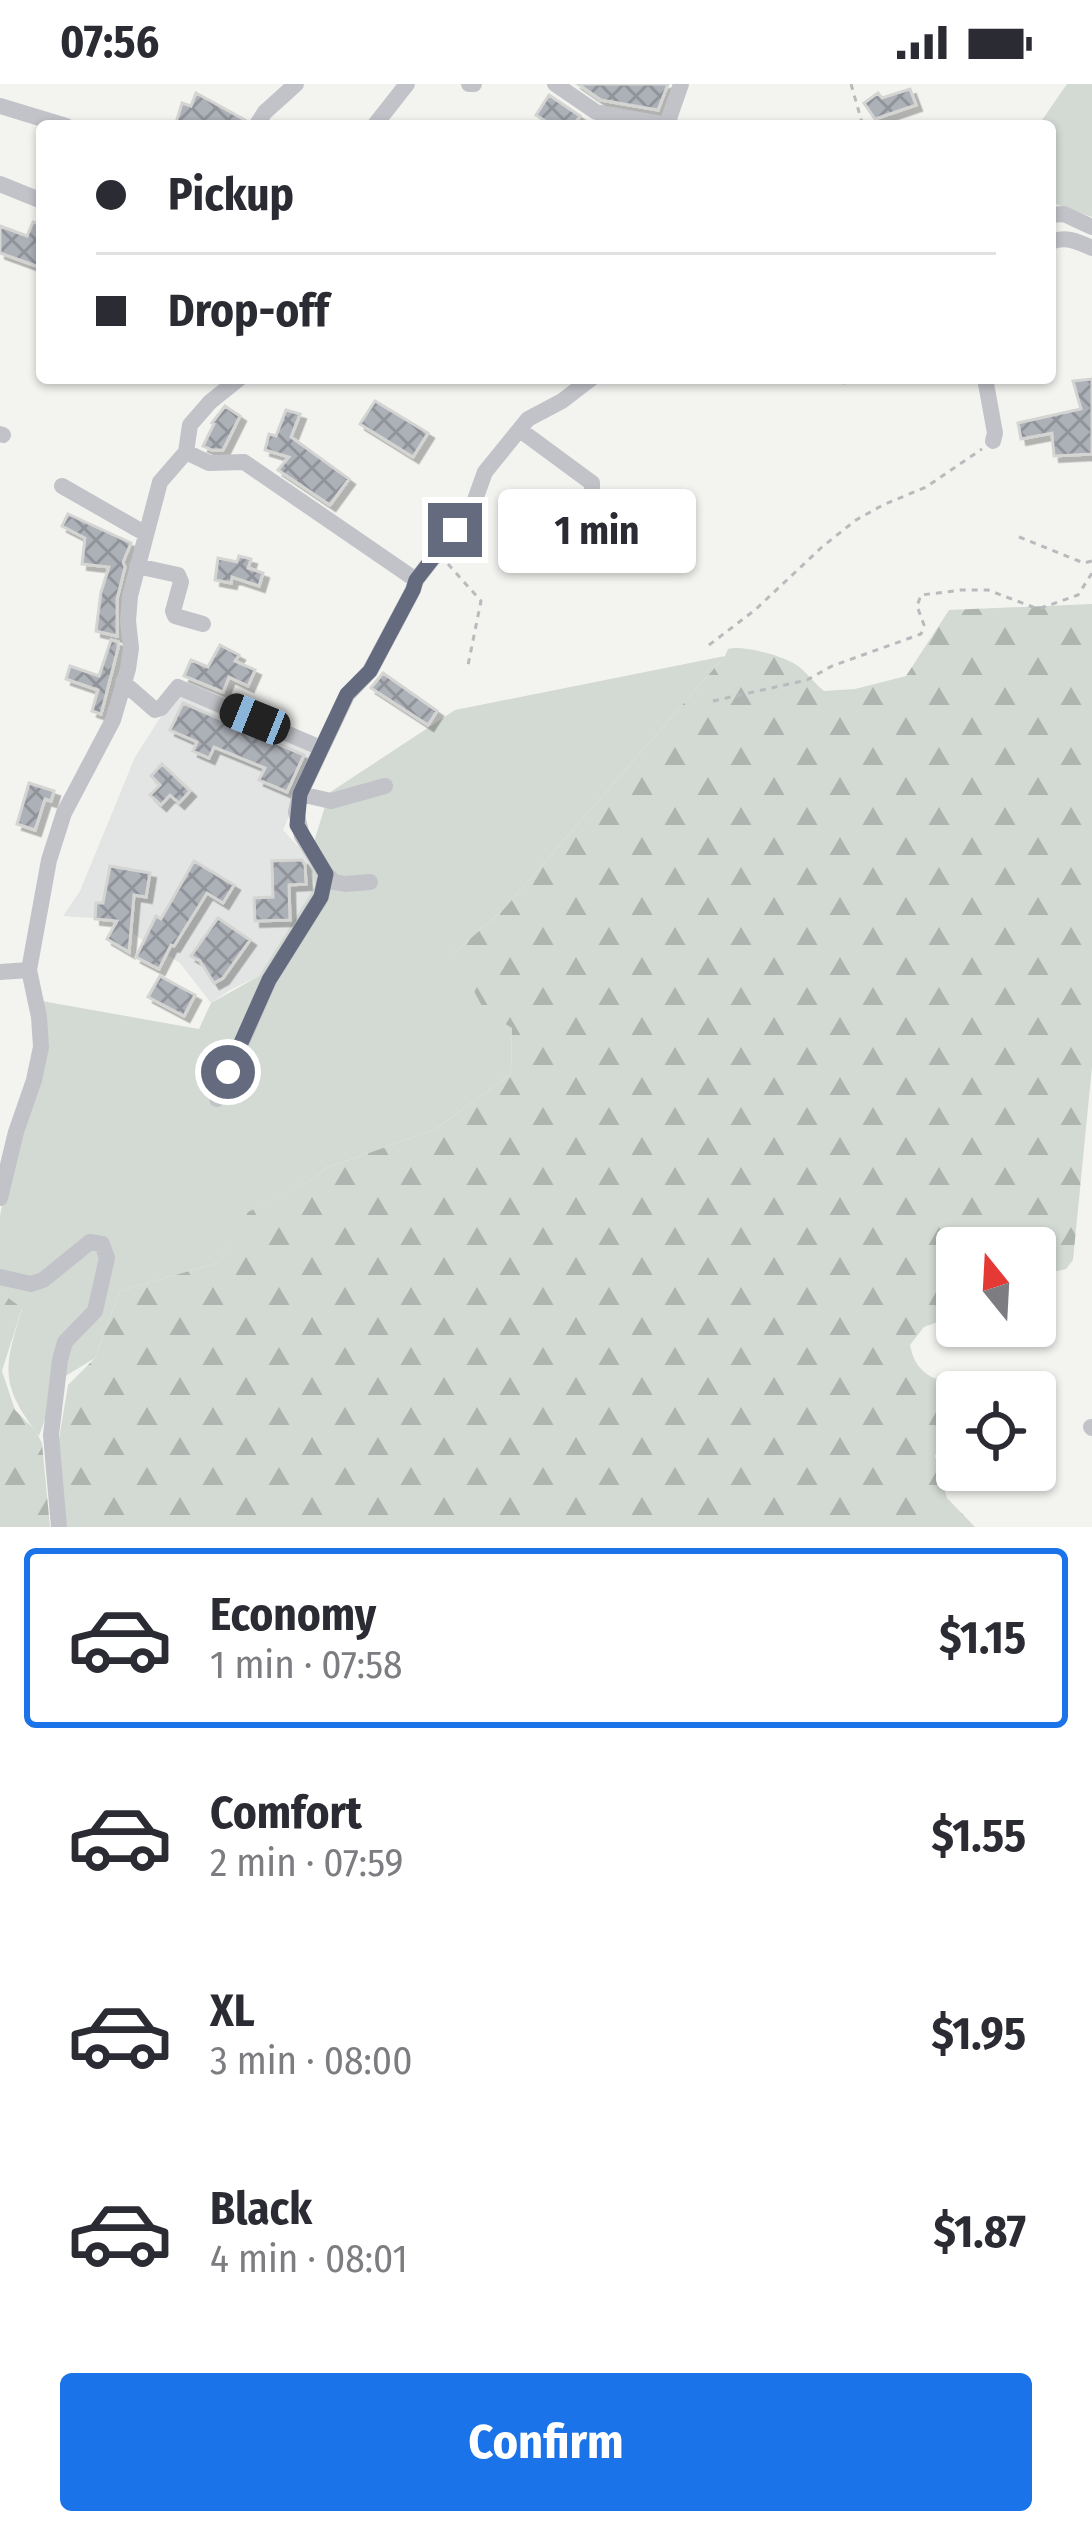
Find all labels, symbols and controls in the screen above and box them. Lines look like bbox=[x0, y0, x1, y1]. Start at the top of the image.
text: 07:56 bbox=[60, 15, 159, 69]
text: Pickup bbox=[168, 168, 294, 222]
text: Drop-off bbox=[168, 284, 329, 338]
callout: 1 min bbox=[497, 488, 695, 572]
route end bbox=[428, 503, 482, 557]
text: 1 min bbox=[555, 508, 639, 554]
car bbox=[215, 689, 295, 749]
route start bbox=[201, 1045, 255, 1099]
north arrow bbox=[936, 1227, 1056, 1347]
map controls bbox=[936, 1227, 1056, 1491]
button: locate bbox=[936, 1371, 1056, 1491]
icon: car bbox=[66, 1584, 174, 1692]
text: Economy bbox=[210, 1588, 376, 1642]
text: $1.15 bbox=[939, 1611, 1026, 1665]
text: 1 min · 07:58 bbox=[210, 1642, 403, 1688]
icon: car bbox=[66, 1782, 174, 1890]
text: Comfort bbox=[210, 1786, 362, 1840]
text: $1.55 bbox=[931, 1809, 1026, 1863]
text: 2 min · 07:59 bbox=[210, 1840, 403, 1886]
icon: car bbox=[66, 1980, 174, 2088]
text: XL bbox=[210, 1984, 255, 2038]
text: $1.95 bbox=[931, 2007, 1026, 2061]
text: 3 min · 08:00 bbox=[210, 2038, 412, 2084]
icon: car bbox=[66, 2178, 174, 2286]
text: Black bbox=[210, 2182, 312, 2236]
text: $1.87 bbox=[934, 2205, 1026, 2259]
text: 4 min · 08:01 bbox=[210, 2236, 408, 2282]
button: Confirm bbox=[60, 2373, 1032, 2511]

